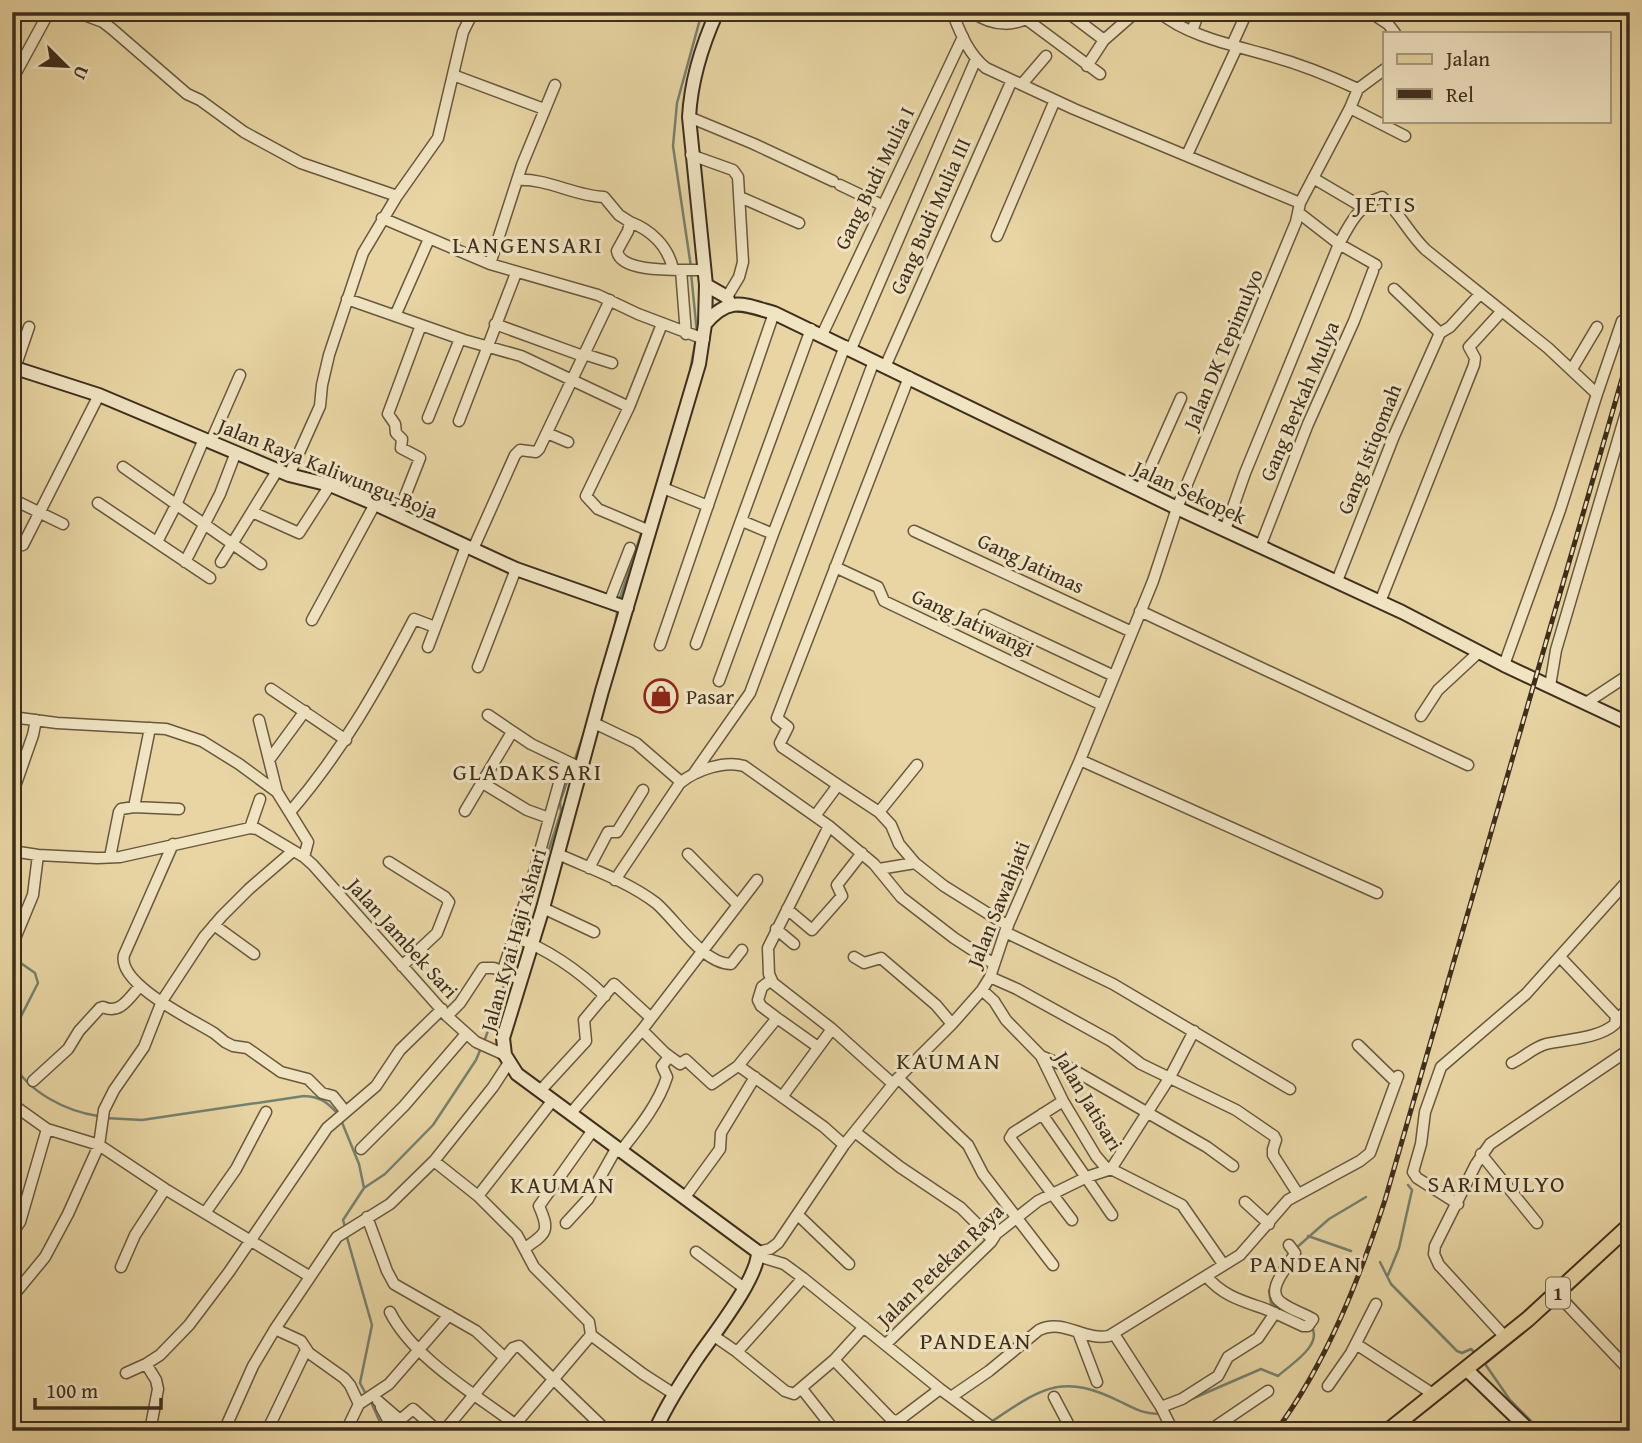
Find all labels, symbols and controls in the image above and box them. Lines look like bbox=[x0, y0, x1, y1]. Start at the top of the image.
north arrow bbox=[32, 32, 102, 102]
legend bbox=[1383, 32, 1610, 122]
text: Jalan bbox=[1443, 43, 1490, 74]
text: U bbox=[66, 61, 97, 85]
text: Rel bbox=[1446, 79, 1474, 110]
street label: Gang Budi Mulia I bbox=[826, 101, 922, 255]
street label: Gang Budi Mulia III bbox=[882, 133, 978, 299]
district label: JETIS bbox=[1352, 186, 1417, 221]
district label: LANGENSARI bbox=[452, 227, 604, 262]
street label: Jalan DK Tepimulyo bbox=[1174, 264, 1271, 437]
street label: Gang Berkah Mulya bbox=[1251, 316, 1347, 486]
street label: Gang Istiqomah bbox=[1329, 379, 1409, 519]
street label: Jalan Raya Kaliwungu-Boja bbox=[211, 409, 443, 526]
street label: Jalan Sekopek bbox=[1126, 451, 1252, 532]
street label: Gang Jatimas bbox=[973, 525, 1089, 601]
street label: Gang Jatiwangi bbox=[907, 580, 1039, 664]
shop icon: Pasar bbox=[642, 677, 680, 715]
place label: Pasar bbox=[686, 681, 734, 712]
district label: GLADAKSARI bbox=[453, 754, 603, 789]
street label: Jalan Sawahjati bbox=[957, 836, 1037, 975]
street label: Jalan Kyai Haji Ashari bbox=[471, 845, 554, 1038]
street label: Jalan Jambek Sari bbox=[338, 868, 466, 1005]
district label: KAUMAN bbox=[896, 1043, 1002, 1078]
street label: Jalan Jatisari bbox=[1045, 1043, 1131, 1157]
district label: SARIMULYO bbox=[1427, 1166, 1567, 1201]
district label: KAUMAN bbox=[510, 1167, 616, 1202]
street label: Jalan Petekan Raya bbox=[867, 1196, 1011, 1336]
district label: PANDEAN bbox=[1250, 1246, 1362, 1281]
road number: 1 bbox=[1546, 1278, 1570, 1308]
district label: PANDEAN bbox=[920, 1323, 1032, 1358]
scale bar bbox=[35, 1366, 161, 1410]
text: 100 m bbox=[46, 1375, 98, 1406]

